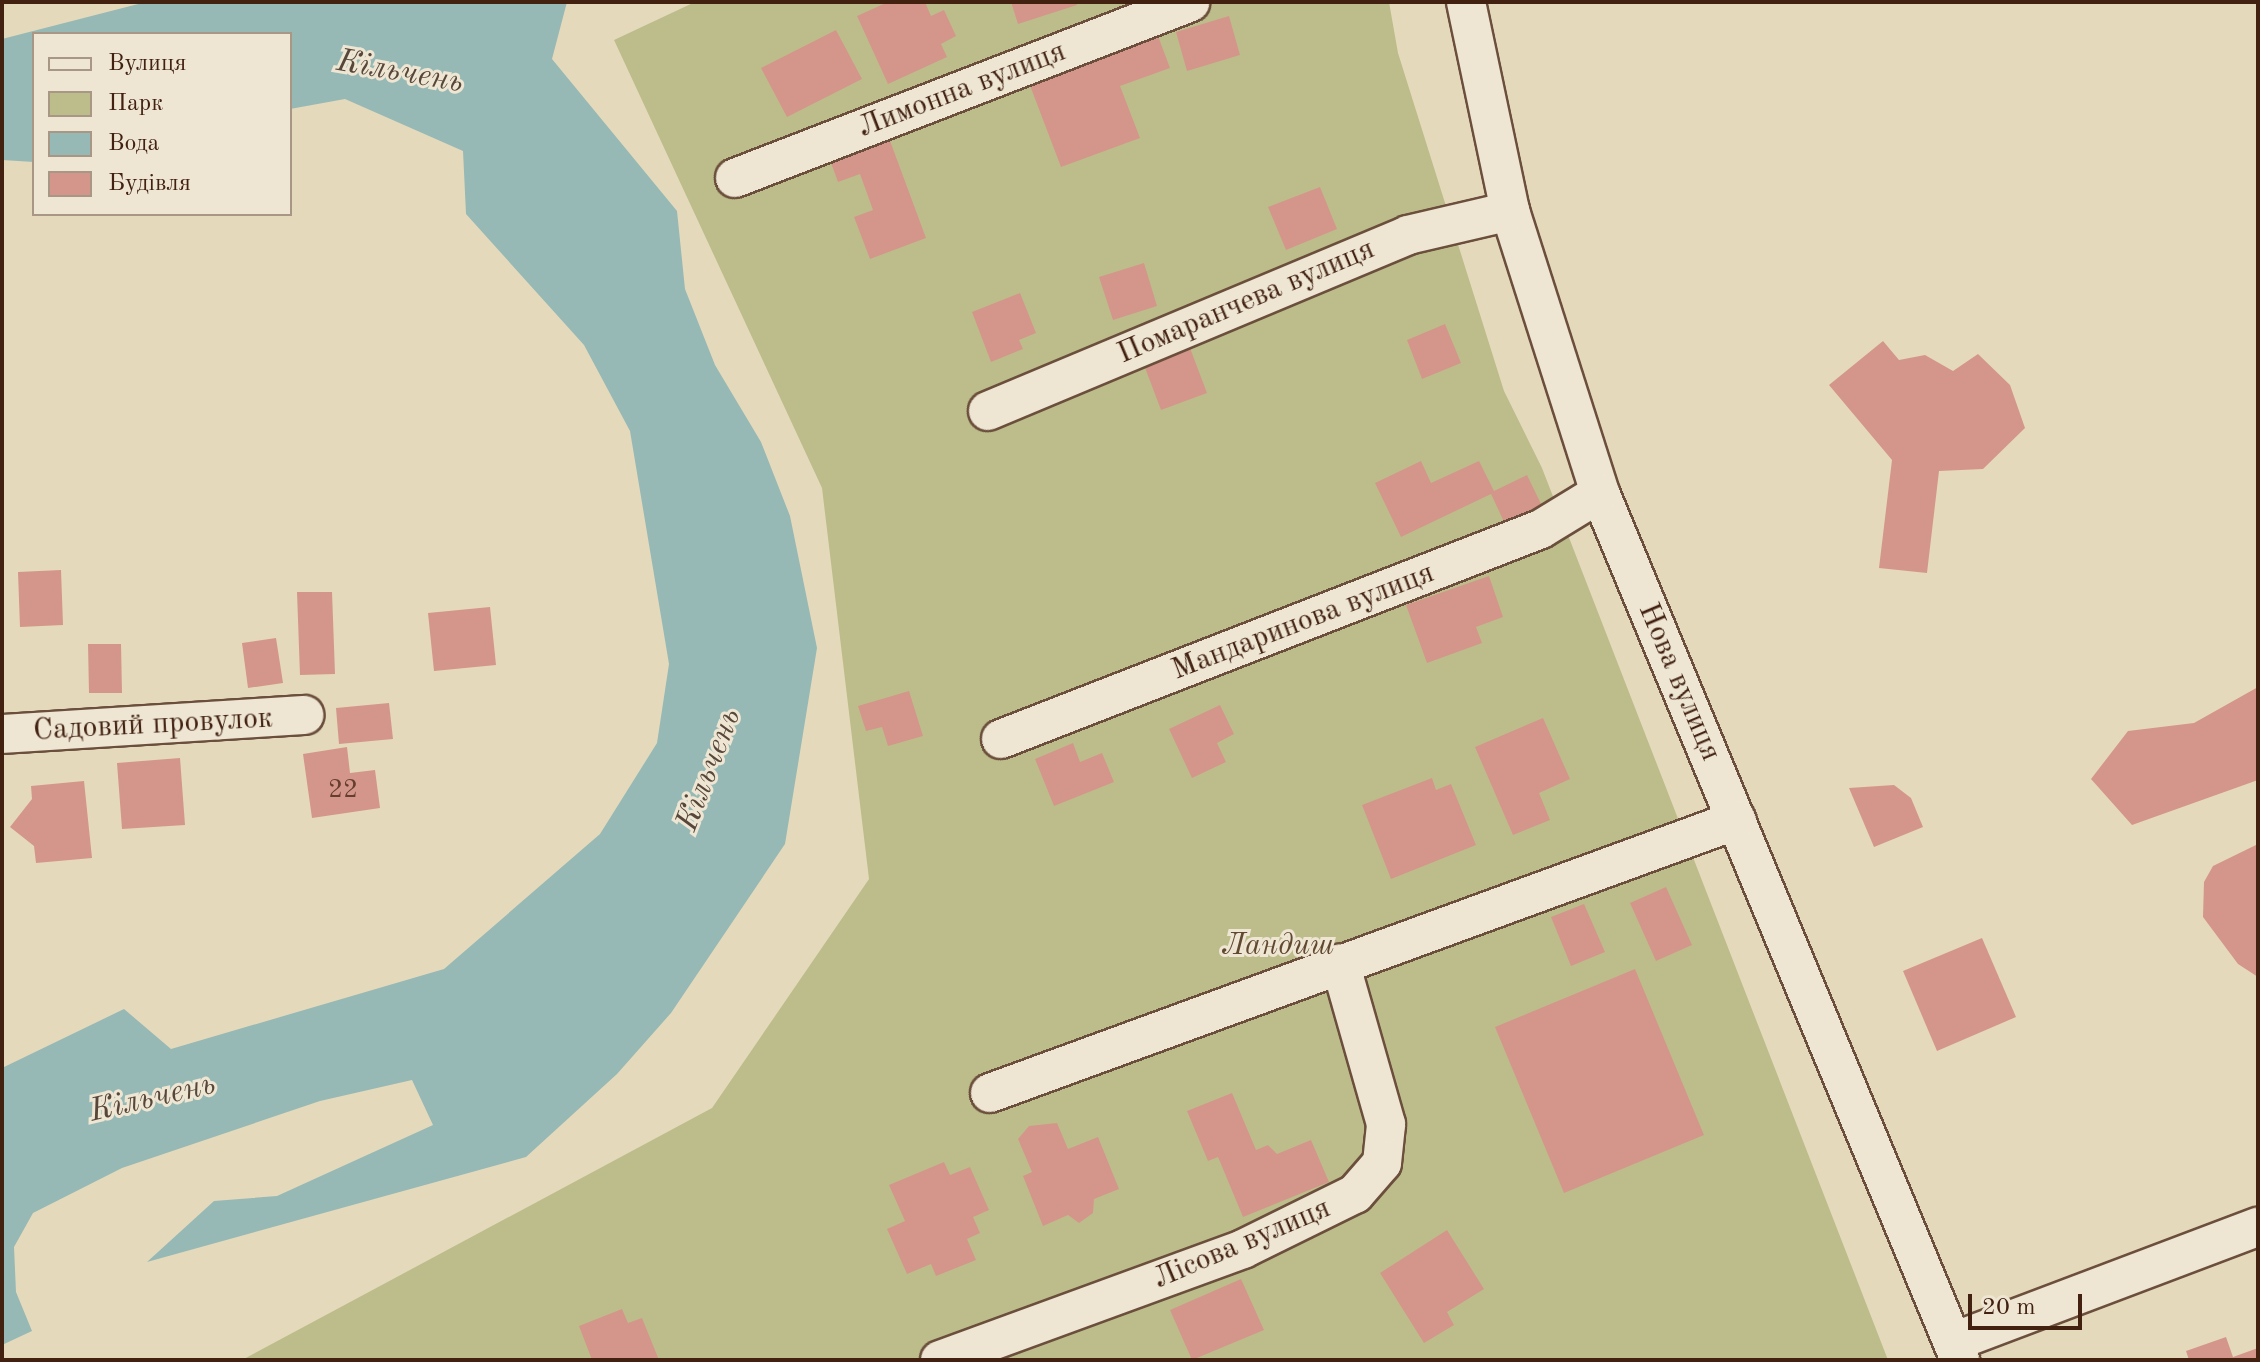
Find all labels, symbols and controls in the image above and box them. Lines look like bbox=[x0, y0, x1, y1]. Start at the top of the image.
legend bbox=[32, 32, 292, 216]
street label: Лимонна вулиця bbox=[853, 34, 1071, 146]
water label: Кільчень bbox=[334, 43, 466, 103]
text: Вулиця bbox=[108, 52, 187, 76]
text: Парк bbox=[108, 92, 163, 116]
text: Вода bbox=[108, 132, 159, 156]
text: Будівля bbox=[108, 172, 191, 196]
street label: Помаранчева вулиця bbox=[1112, 232, 1380, 372]
street label: Мандаринова вулиця bbox=[1167, 555, 1439, 689]
street label: Нова вулиця bbox=[1630, 598, 1728, 766]
street label: Садовий провулок bbox=[32, 701, 274, 749]
water label: Кільчень bbox=[669, 703, 751, 837]
house number: 22 bbox=[328, 775, 358, 807]
park label: Ландиш bbox=[1222, 928, 1334, 964]
water label: Кільчень bbox=[86, 1066, 220, 1132]
street label: Лісова вулиця bbox=[1148, 1191, 1336, 1297]
scale bar bbox=[1972, 1278, 2086, 1328]
text: 20 m bbox=[1982, 1296, 2036, 1320]

